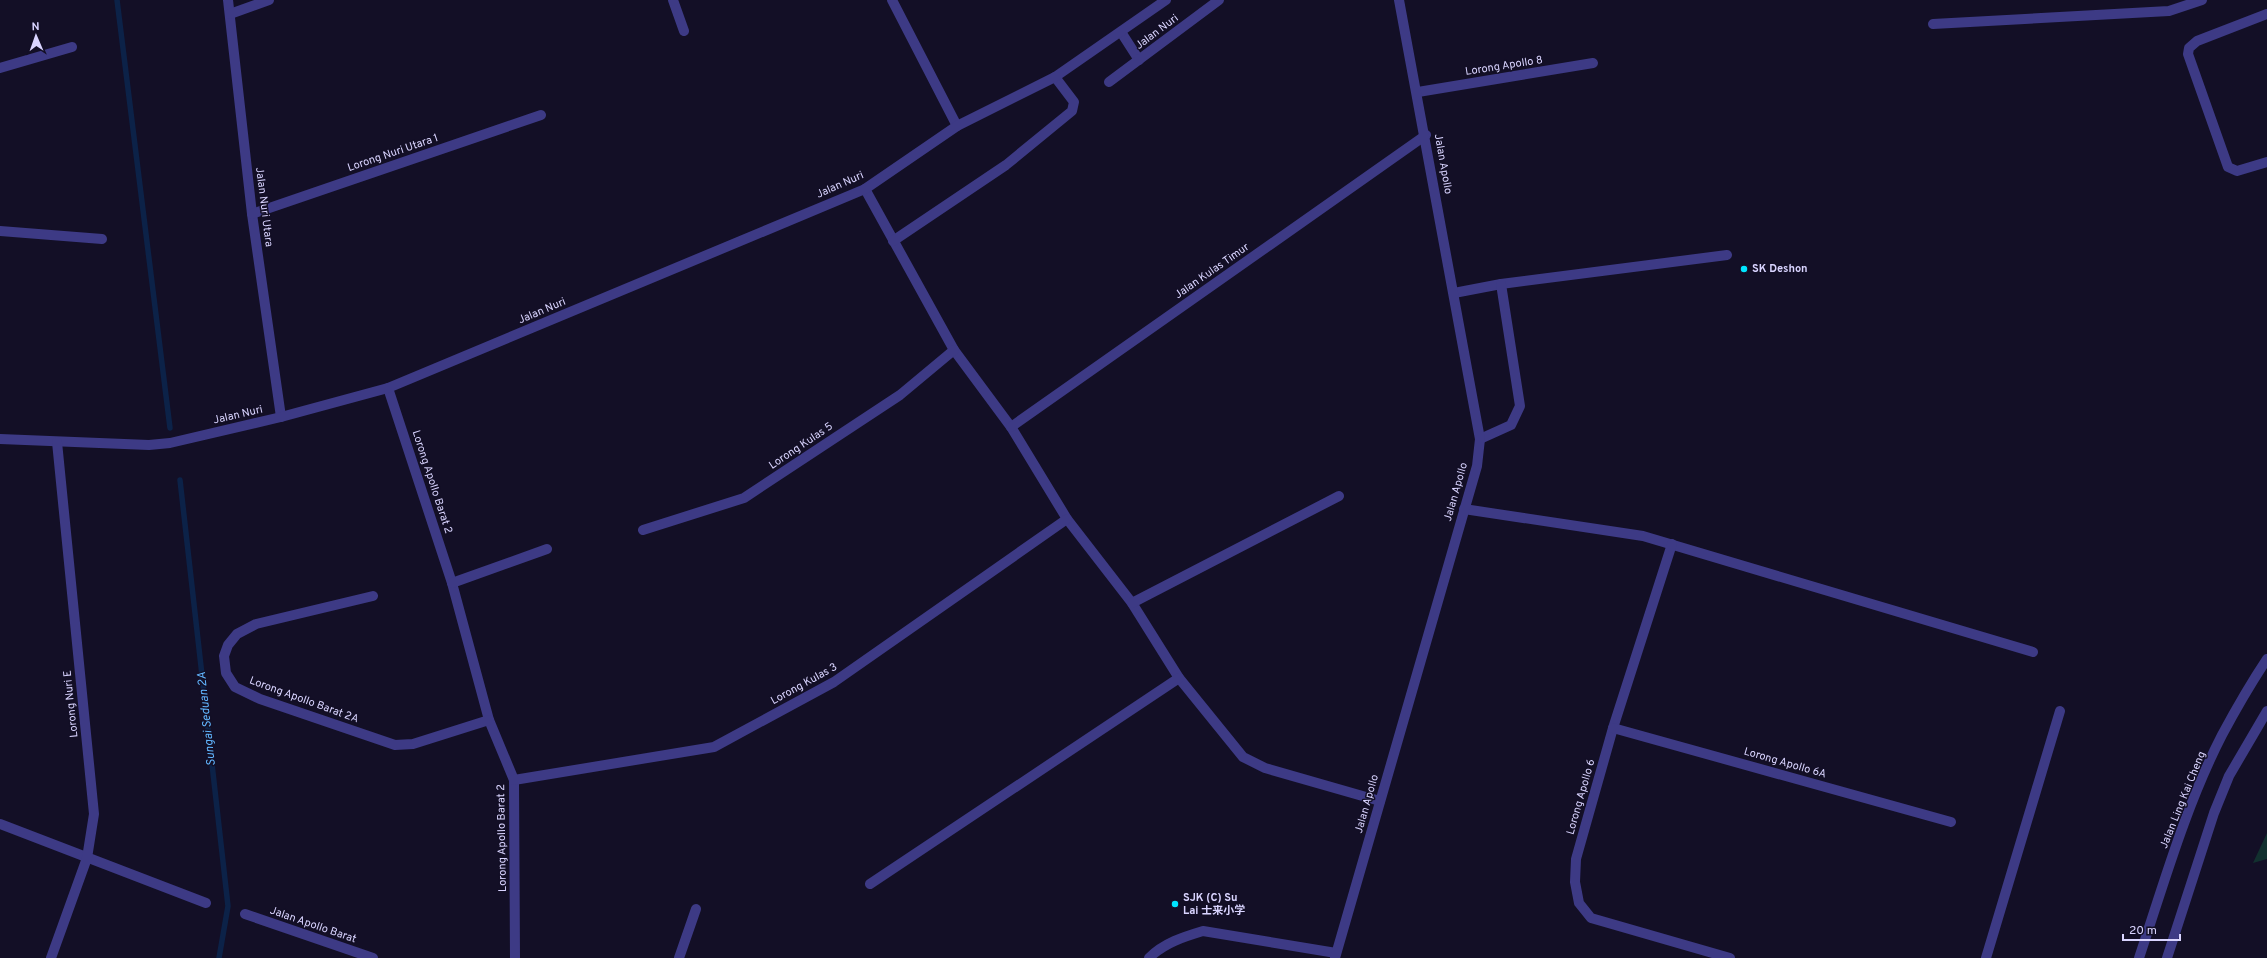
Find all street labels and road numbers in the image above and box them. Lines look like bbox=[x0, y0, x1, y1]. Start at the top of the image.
street label: Jalan Nuri bbox=[1133, 11, 1181, 53]
street label: Lorong Apollo 8 bbox=[1464, 53, 1544, 79]
street label: Lorong Nuri Utara 1 bbox=[346, 131, 440, 175]
street label: Jalan Apollo bbox=[1431, 133, 1455, 195]
street label: Jalan Nuri Utara bbox=[252, 166, 276, 248]
street label: Jalan Nuri bbox=[814, 168, 866, 202]
street label: Jalan Kulas Timur bbox=[1172, 240, 1253, 302]
street label: Jalan Nuri bbox=[516, 295, 568, 327]
street label: Jalan Nuri bbox=[212, 403, 264, 427]
street label: Lorong Kulas 5 bbox=[766, 419, 836, 473]
street label: Lorong Apollo Barat 2 bbox=[409, 429, 455, 535]
street label: Jalan Apollo bbox=[1441, 461, 1471, 523]
street label: Lorong Kulas 3 bbox=[768, 660, 840, 708]
street label: Lorong Nuri E bbox=[60, 670, 82, 738]
street label: Lorong Apollo Barat 2A bbox=[247, 674, 361, 726]
street label: Lorong Apollo 6A bbox=[1742, 745, 1828, 781]
street label: Jalan Ling Kai Cheng bbox=[2157, 749, 2209, 851]
street label: Lorong Apollo 6 bbox=[1564, 758, 1598, 836]
street label: Jalan Apollo bbox=[1352, 773, 1382, 835]
street label: Lorong Apollo Barat 2 bbox=[494, 784, 510, 892]
street label: Jalan Apollo Barat bbox=[268, 904, 358, 946]

